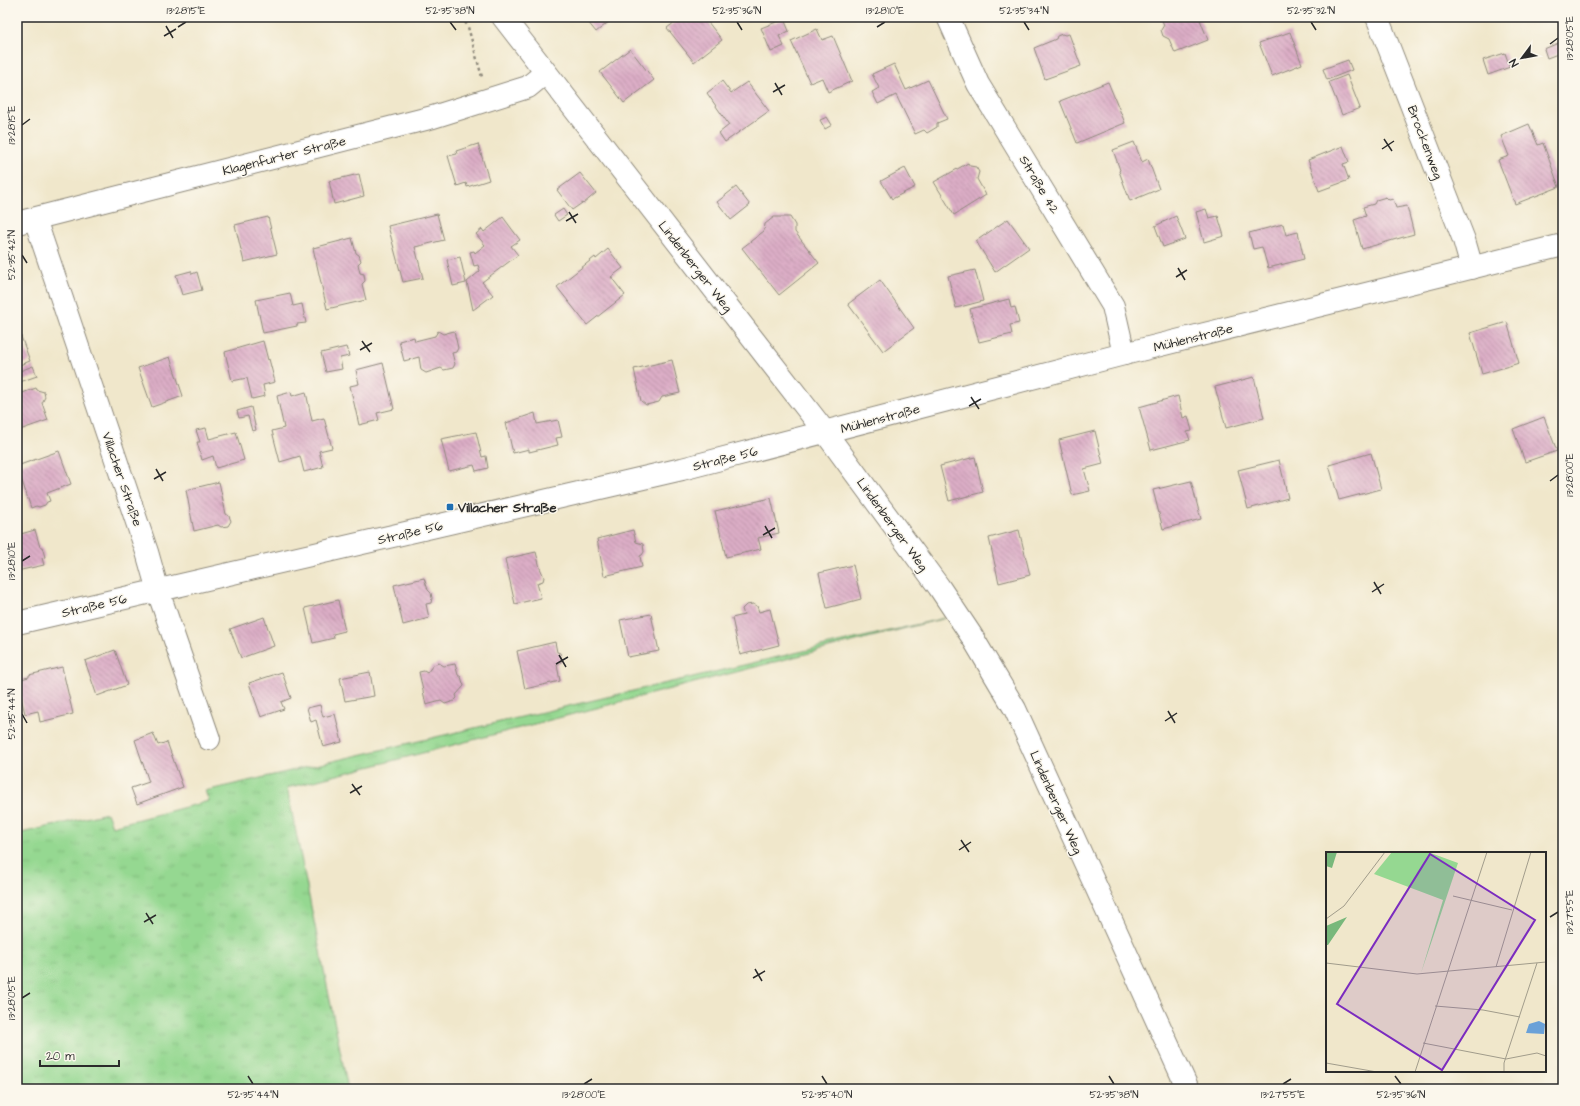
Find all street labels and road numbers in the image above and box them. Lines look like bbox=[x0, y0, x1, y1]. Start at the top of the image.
street label: Brockenweg bbox=[1402, 103, 1447, 182]
street label: Klagenfurter Straße bbox=[221, 132, 348, 181]
street label: Straße 42 bbox=[1015, 152, 1064, 218]
street label: Lindenberger Weg bbox=[653, 217, 737, 317]
street label: Mühlenstraße bbox=[1152, 319, 1235, 357]
street label: Mühlenstraße bbox=[839, 400, 922, 438]
street label: Villacher Straße bbox=[97, 430, 147, 529]
street label: Straße 56 bbox=[691, 442, 760, 476]
street label: Lindenberger Weg bbox=[851, 474, 932, 576]
street label: Straße 56 bbox=[376, 517, 445, 549]
street label: Straße 56 bbox=[60, 590, 129, 622]
street label: Lindenberger Weg bbox=[1024, 748, 1087, 858]

